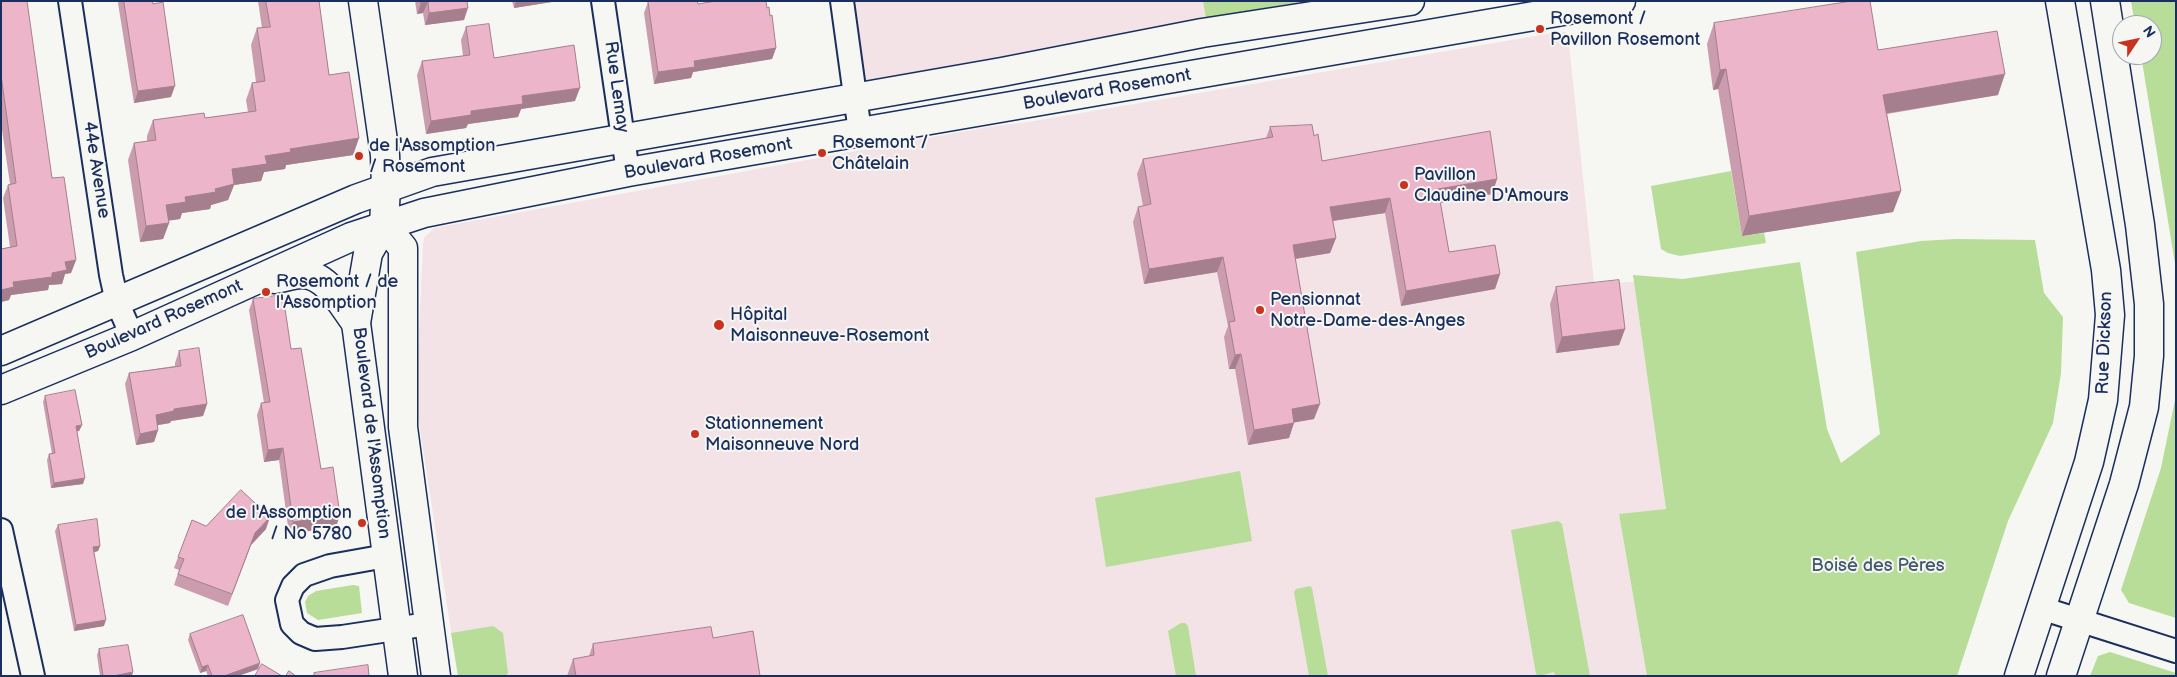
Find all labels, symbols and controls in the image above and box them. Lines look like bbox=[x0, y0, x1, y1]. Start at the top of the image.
place label: Rosemont / Pavillon Rosemont bbox=[1550, 8, 1700, 50]
north arrow bbox=[2112, 15, 2162, 65]
marker: Rosemont / Pavillon Rosemont bbox=[1534, 23, 1546, 35]
text: N bbox=[2139, 23, 2159, 41]
street label: Rue Lemay bbox=[599, 40, 633, 134]
street label: Boulevard Rosemont bbox=[1021, 65, 1193, 115]
street label: 44e Avenue bbox=[78, 120, 114, 220]
place label: Rosemont / Châtelain bbox=[832, 132, 928, 174]
street label: Boulevard Rosemont bbox=[622, 134, 794, 184]
place label: de l'Assomption / Rosemont bbox=[369, 135, 495, 178]
marker: Rosemont / Châtelain bbox=[816, 147, 828, 159]
marker: de l'Assomption / Rosemont bbox=[353, 150, 365, 162]
place label: Pavillon Claudine D'Amours bbox=[1414, 164, 1569, 206]
marker: Pavillon Claudine D'Amours bbox=[1398, 179, 1410, 191]
place label: Rosemont / de l'Assomption bbox=[276, 271, 398, 314]
street label: Boulevard Rosemont bbox=[82, 276, 246, 364]
marker: Rosemont / de l'Assomption bbox=[260, 286, 272, 298]
place label: Pensionnat Notre-Dame-des-Anges bbox=[1270, 289, 1465, 332]
street label: Rue Dickson bbox=[2092, 291, 2118, 395]
place label: Hôpital Maisonneuve-Rosemont bbox=[730, 304, 929, 346]
marker: Pensionnat Notre-Dame-des-Anges bbox=[1254, 304, 1266, 316]
marker: Hôpital Maisonneuve-Rosemont bbox=[712, 318, 726, 332]
street label: Boulevard de l'Assomption bbox=[347, 326, 395, 540]
place label: Stationnement Maisonneuve Nord bbox=[705, 413, 859, 456]
marker: Stationnement Maisonneuve Nord bbox=[689, 428, 701, 440]
place label: de l'Assomption / No 5780 bbox=[226, 502, 352, 544]
marker: de l'Assomption / No 5780 bbox=[356, 517, 368, 529]
park label: Boisé des Pères bbox=[1811, 555, 1945, 577]

